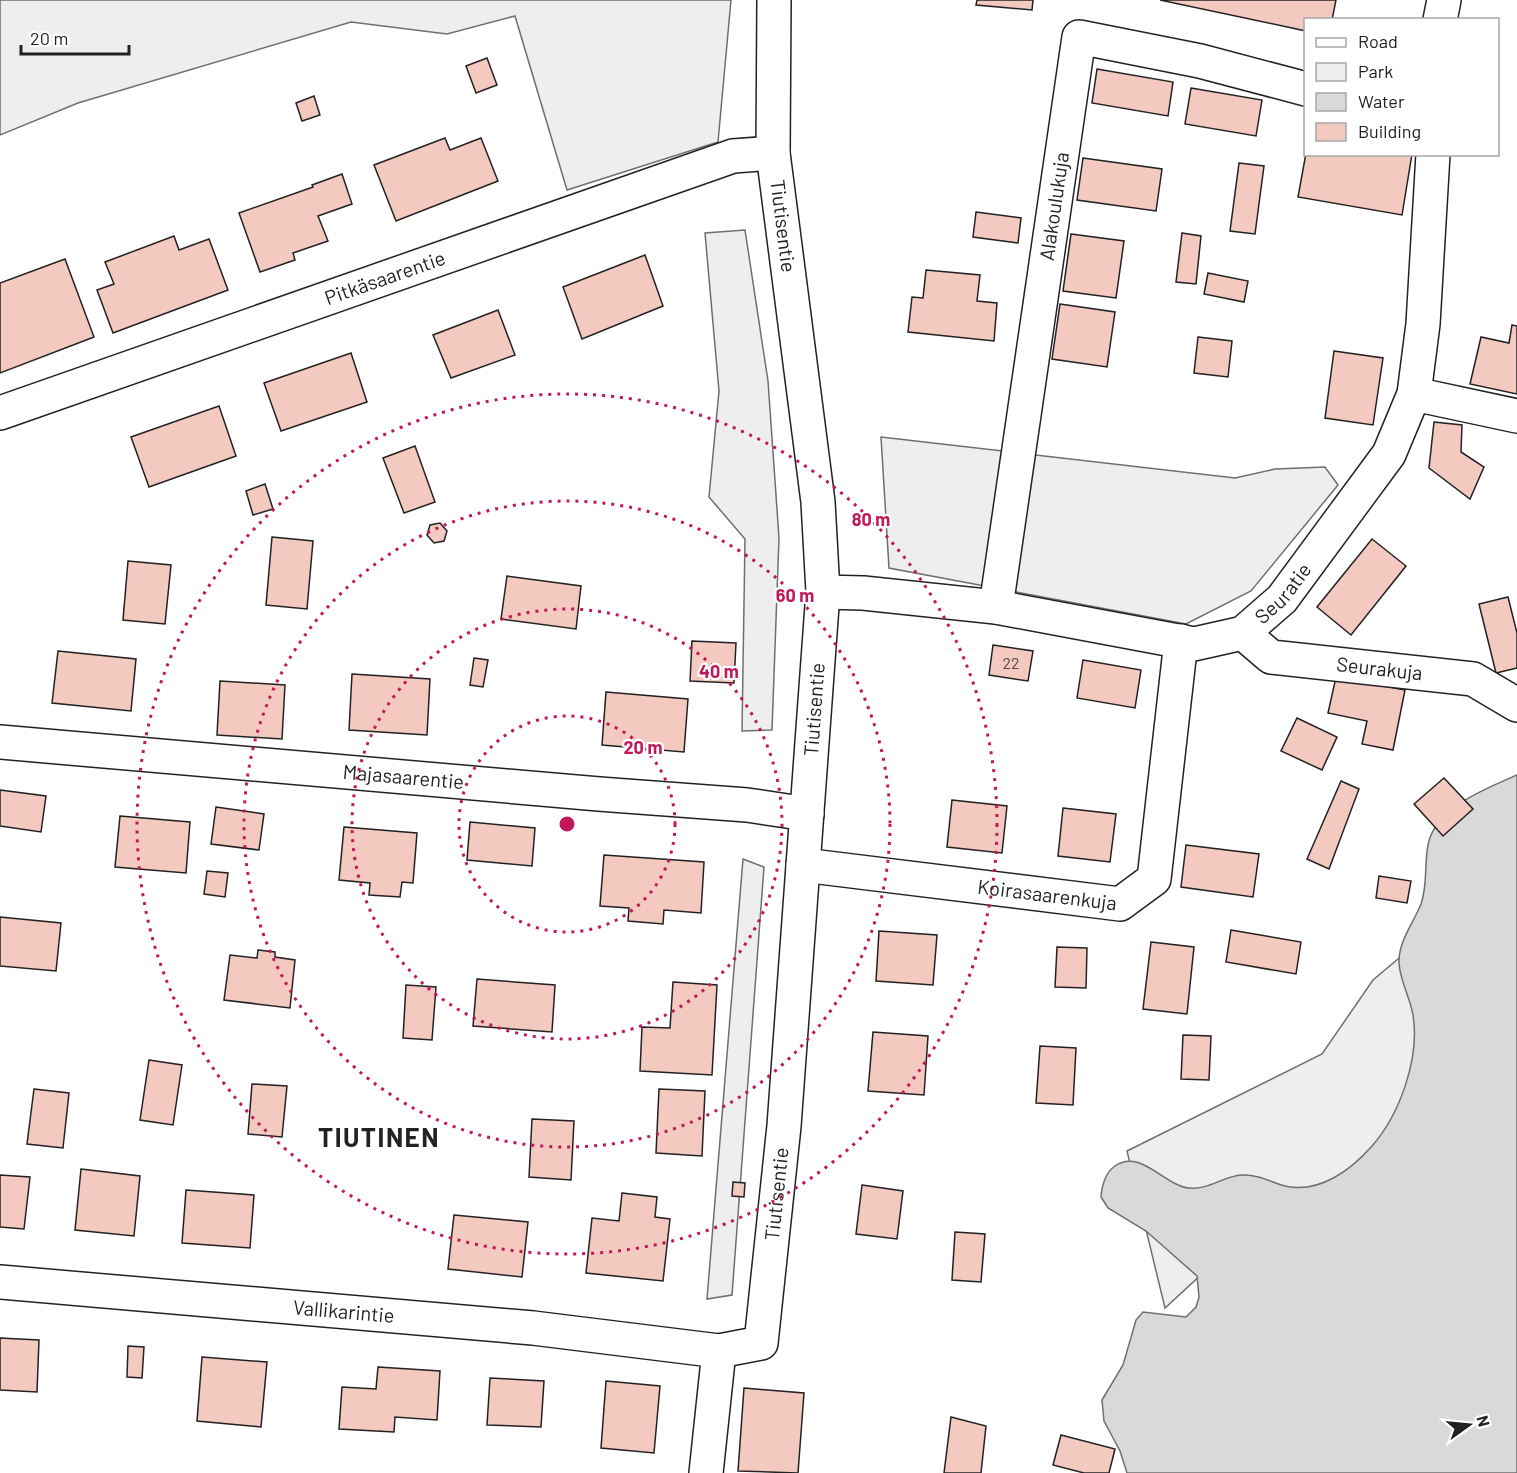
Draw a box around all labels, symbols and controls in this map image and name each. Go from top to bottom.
scale bar [21,18,129,56]
legend [1304,18,1499,156]
text: 20 m [30,27,68,49]
text: Road [1358,30,1398,52]
text: Park [1358,60,1393,82]
text: Water [1358,90,1405,112]
text: Building [1358,120,1421,142]
street label: Alakoulukuja [1034,150,1073,262]
street label: Tiutisentie [766,178,802,274]
street label: Pitkäsaarentie [321,245,448,309]
text: 80 m [852,508,890,530]
street label: Seuratie [1249,558,1316,628]
text: 60 m [776,584,814,606]
street label: Seurakuja [1335,651,1424,684]
house number: 22 [1002,653,1020,672]
text: 40 m [699,660,739,682]
street label: Tiutisentie [798,662,829,757]
text: 20 m [624,736,662,758]
street label: Majasaarentie [342,759,465,793]
centre of rings [557,814,577,834]
street label: Koirasaarenkuja [976,874,1118,915]
district label: TIUTINEN [318,1121,440,1152]
street label: Tiutisentie [759,1146,793,1242]
street label: Vallikarintie [292,1294,396,1327]
north arrow [1439,1395,1499,1455]
text: N [1473,1413,1495,1429]

